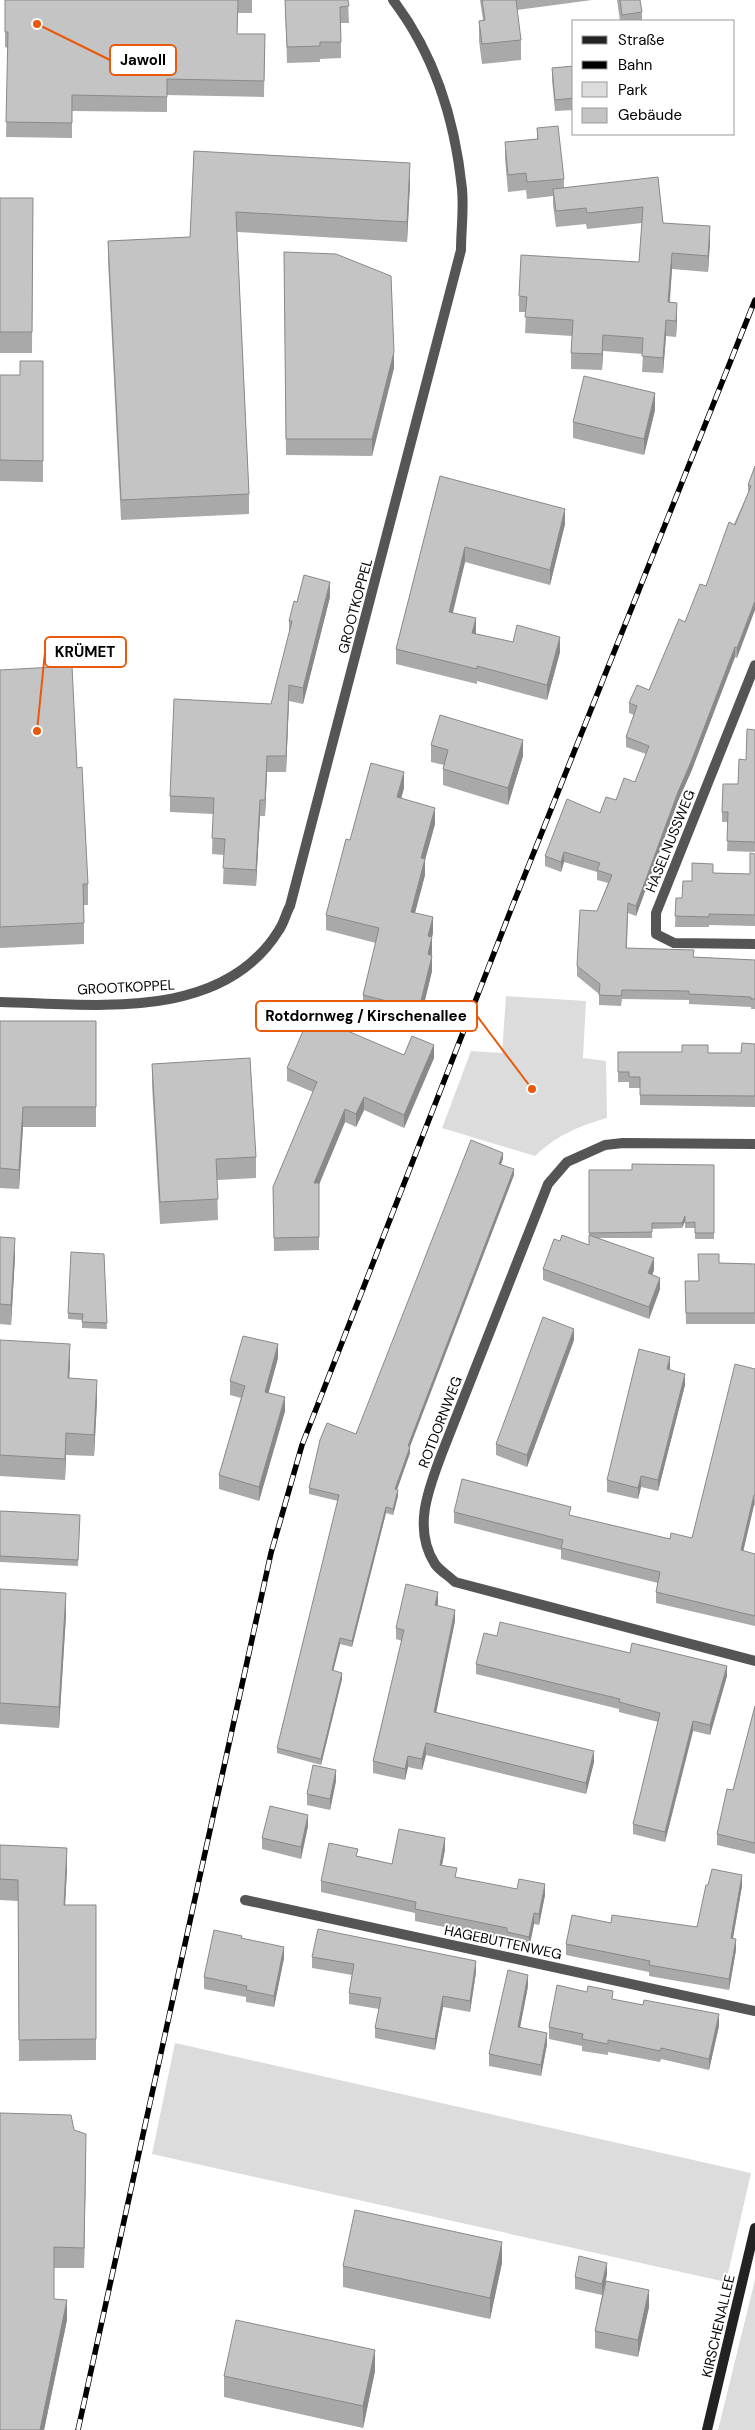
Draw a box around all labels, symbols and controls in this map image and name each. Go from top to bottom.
legend [572,20,735,135]
text: Straße [618,30,665,50]
callout: Jawoll [110,45,176,75]
text: Jawoll [120,50,166,70]
text: Bahn [618,55,652,75]
text: Park [618,80,648,100]
text: Gebäude [618,105,682,125]
street label: GROOTKOPPEL [334,556,376,656]
callout: KRÜMET [45,637,126,667]
text: KRÜMET [55,642,115,662]
street label: HASELNUSSWEG [641,787,699,895]
street label: GROOTKOPPEL [77,975,175,999]
callout: Rotdornweg / Kirschenallee [256,1001,477,1031]
text: Rotdornweg / Kirschenallee [265,1006,467,1026]
street label: ROTDORNWEG [414,1373,466,1471]
street label: HAGEBUTTENWEG [443,1921,563,1963]
street label: KIRSCHENALLEE [697,2273,739,2379]

